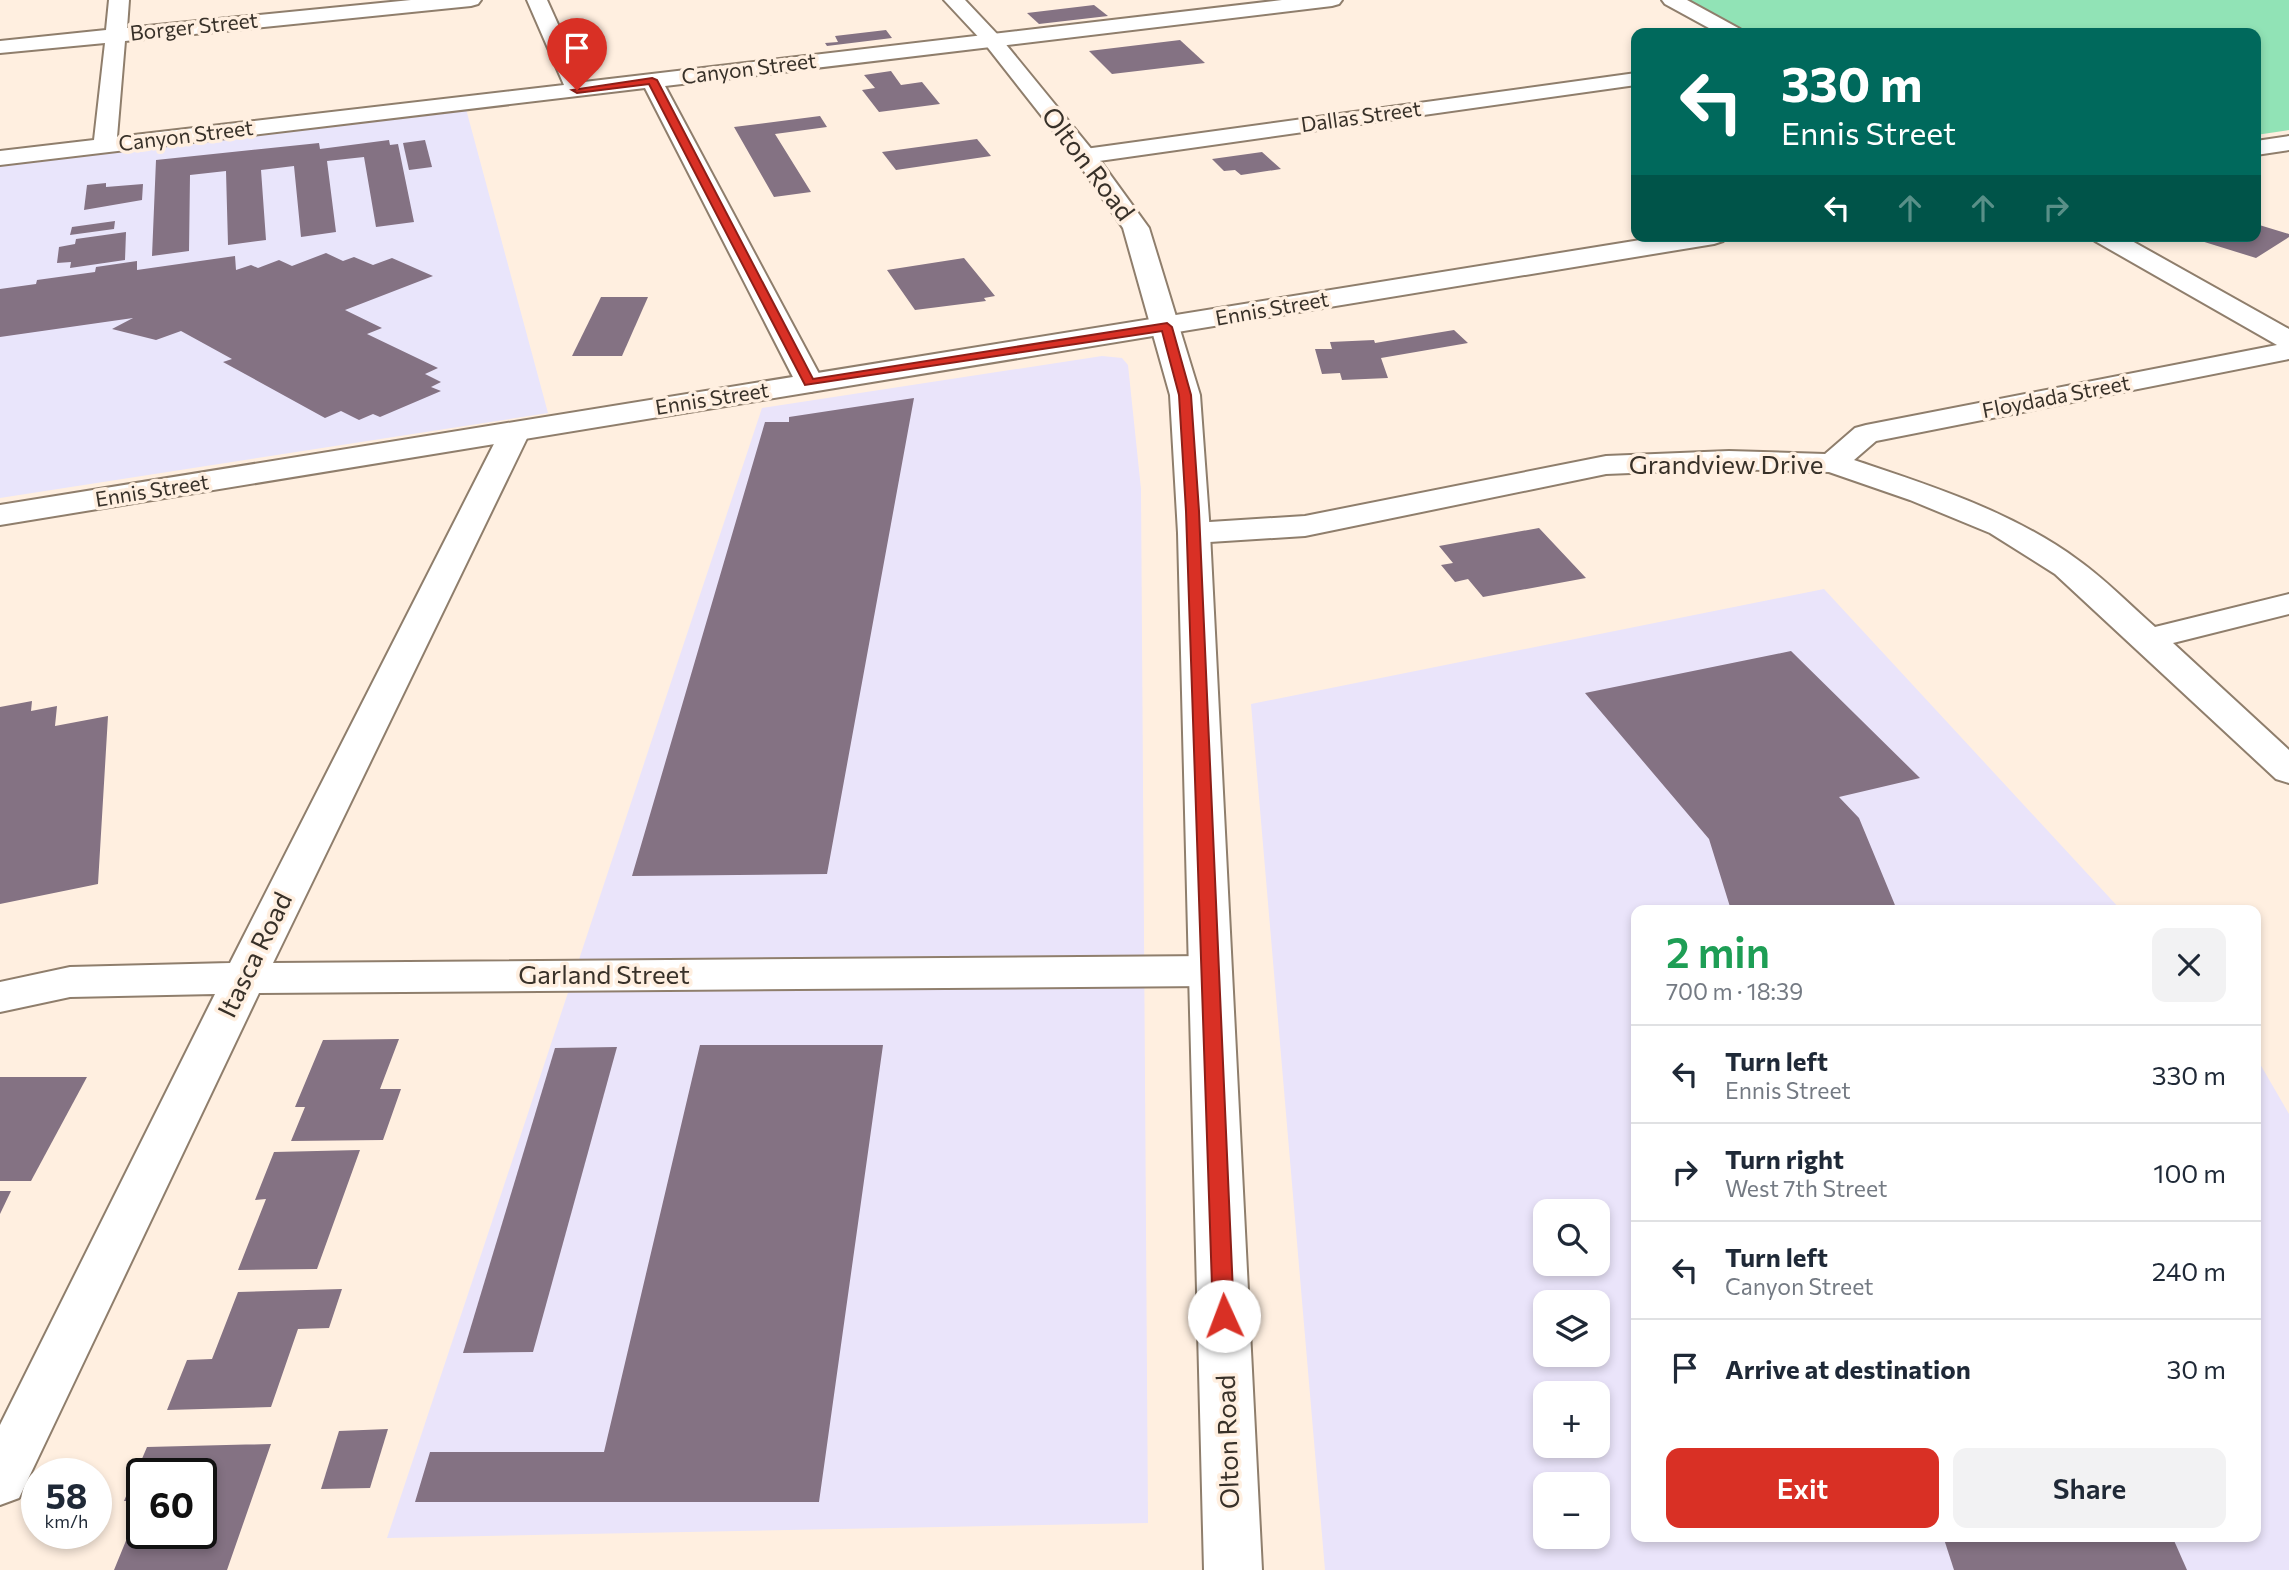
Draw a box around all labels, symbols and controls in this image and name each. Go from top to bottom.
street label: Borger Street [129,6,259,45]
pin [547,18,607,90]
icon: arrive [558,29,596,67]
street label: Canyon Street [680,47,818,88]
text: 330 m [1781,52,1922,112]
icon: left [1666,56,1757,147]
street label: Dallas Street [1299,95,1422,136]
street label: Olton Road [1036,100,1142,226]
text: Ennis Street [1781,112,1956,152]
street label: Canyon Street [117,114,255,155]
icon: left [1818,189,1856,227]
icon: ahead [1891,189,1929,227]
icon: ahead [1964,189,2002,227]
icon: right [2037,189,2075,227]
street label: Ennis Street [1213,285,1330,330]
street label: Floydada Street [1980,369,2132,422]
street label: Ennis Street [653,376,770,419]
street label: Grandview Drive [1629,448,1823,479]
street label: Ennis Street [93,468,210,511]
street label: Itasca Road [210,887,297,1022]
text: 2 min [1666,925,1770,977]
button: close [2152,928,2226,1002]
street label: Garland Street [518,958,690,989]
text: 700 m · 18:39 [1666,977,1803,1005]
text: Turn left [1725,1045,1828,1076]
icon: left [1666,1055,1704,1093]
text: 330 m [2152,1059,2226,1090]
text: Ennis Street [1725,1076,1851,1104]
text: Turn right [1725,1143,1844,1174]
icon: right [1666,1153,1704,1191]
text: 100 m [2153,1157,2226,1188]
text: West 7th Street [1725,1174,1887,1202]
map controls [1533,1199,1610,1549]
button: search [1533,1199,1610,1276]
text: Turn left [1725,1241,1828,1272]
icon: left [1666,1251,1704,1289]
text: 240 m [2152,1255,2226,1286]
text: Canyon Street [1725,1272,1874,1300]
position arrow [1187,1279,1261,1353]
button: layers [1533,1290,1610,1367]
icon: arrive [1666,1349,1704,1387]
text: Arrive at destination [1725,1353,1971,1384]
text: 30 m [2167,1353,2226,1384]
street label: Olton Road [1209,1374,1244,1510]
button: + [1533,1381,1610,1458]
button: Exit [1666,1448,1939,1528]
button: Share [1953,1448,2226,1528]
speed limit sign: 60 [126,1458,217,1549]
button: − [1533,1472,1610,1549]
text: 58 [45,1473,88,1516]
text: km/h [45,1510,88,1532]

